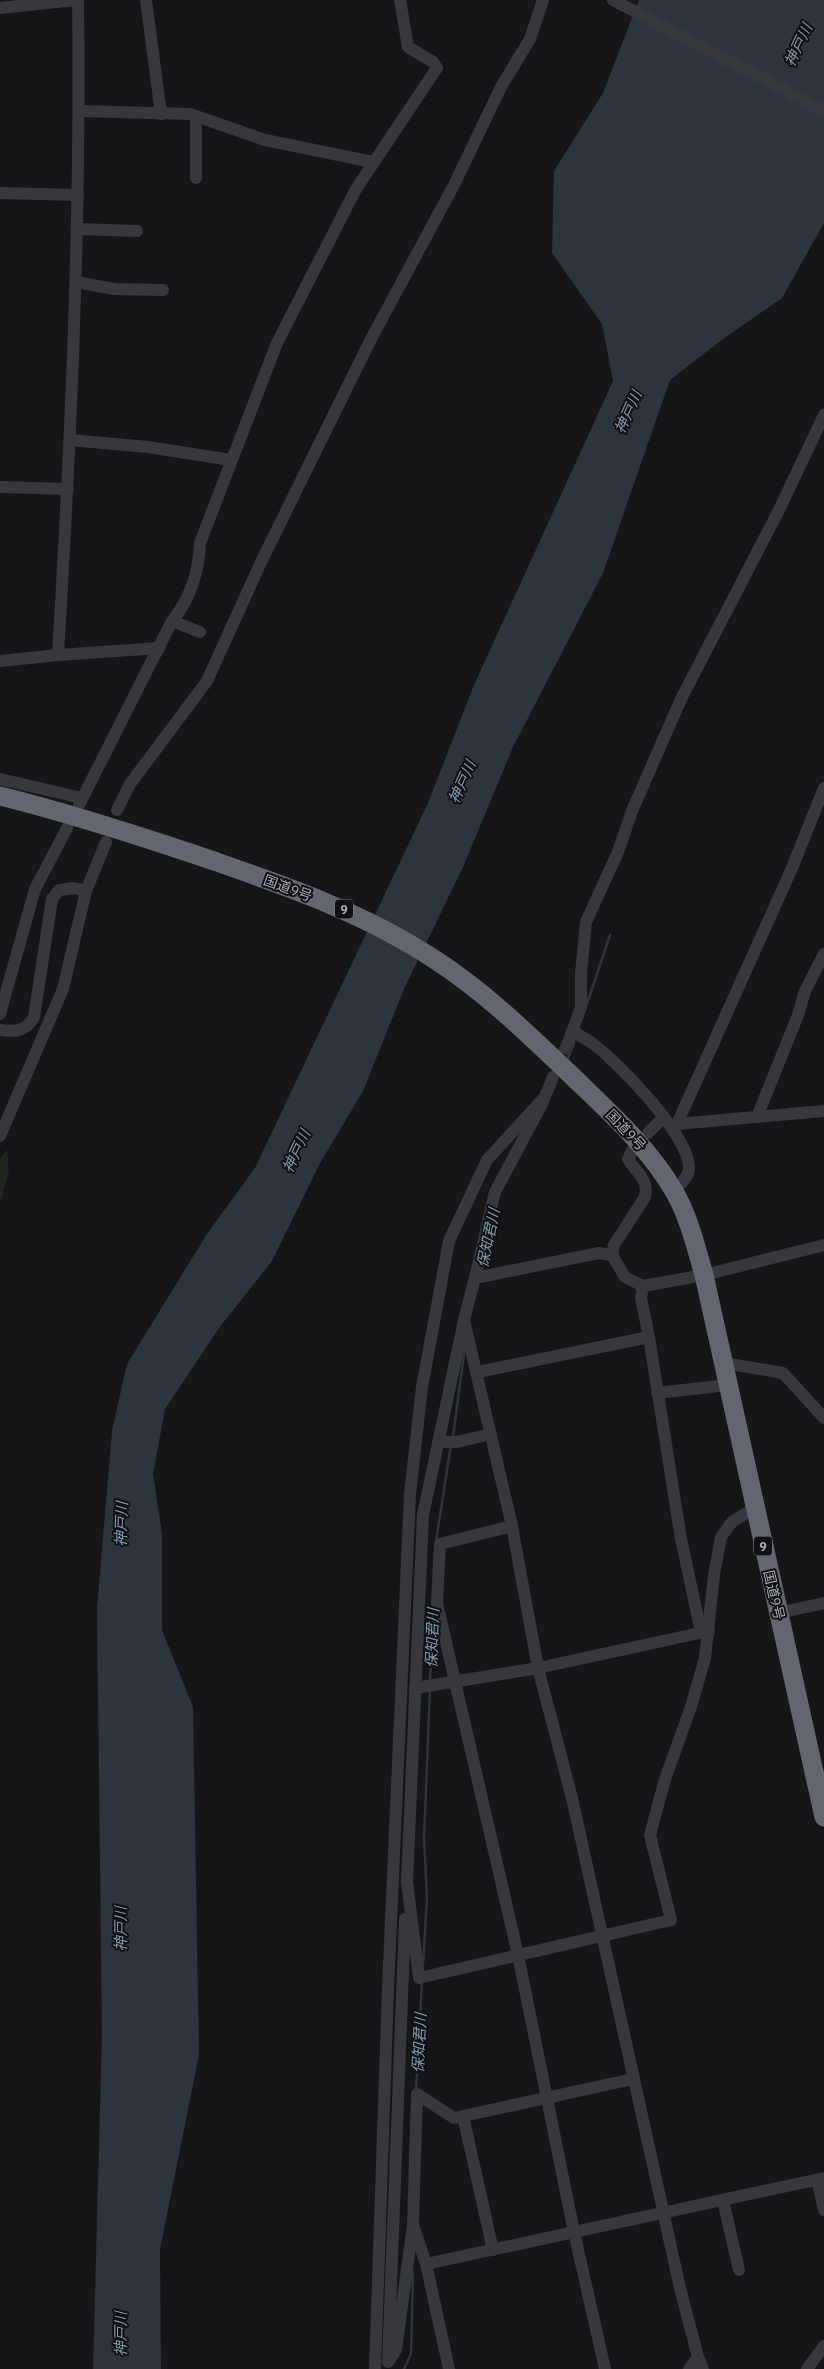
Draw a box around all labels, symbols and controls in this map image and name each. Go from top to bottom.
water label: 神戸川 [780,19,817,69]
water label: 神戸川 [610,386,647,436]
water label: 神戸川 [444,756,481,806]
street label: 国道9号 [261,871,315,905]
road number: 9 [335,900,353,919]
street label: 国道9号 [602,1106,650,1154]
water label: 神戸川 [278,1125,315,1175]
water label: 保知君川 [472,1205,504,1269]
water label: 神戸川 [111,1499,131,1547]
road number: 9 [754,1536,772,1555]
street label: 国道9号 [760,1568,788,1622]
water label: 保知君川 [421,1606,443,1668]
water label: 神戸川 [111,1905,130,1952]
water label: 保知君川 [408,2011,430,2073]
water label: 神戸川 [111,2310,130,2357]

